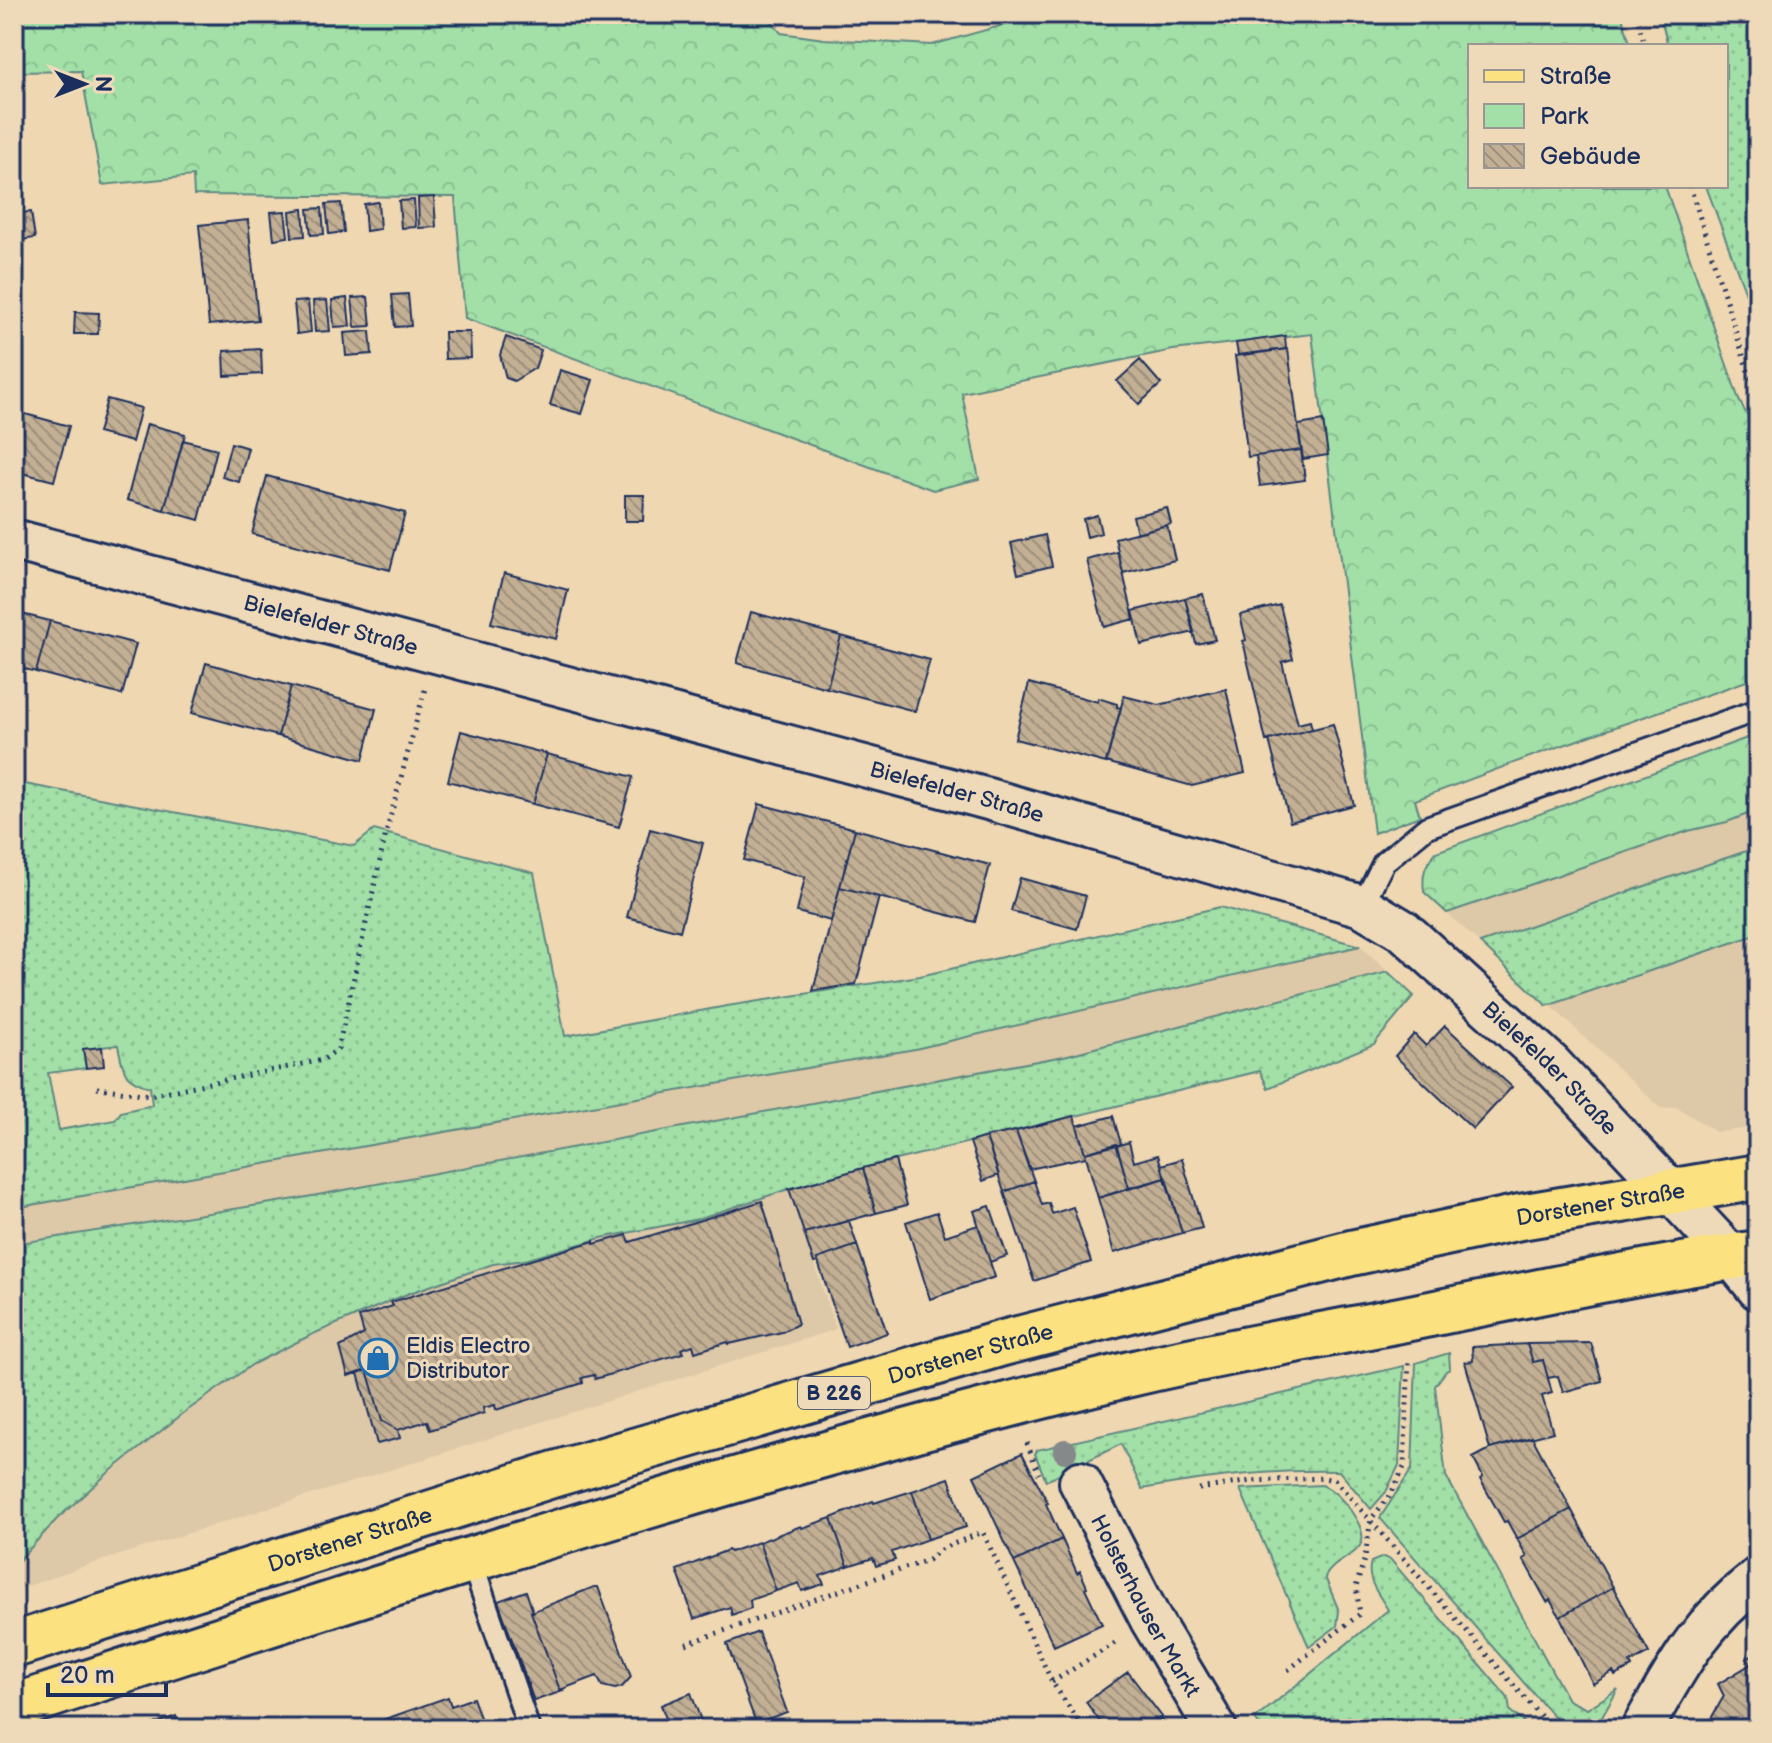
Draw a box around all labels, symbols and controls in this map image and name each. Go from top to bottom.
north arrow [44,44,124,124]
legend [1468,44,1728,188]
text: Straße [1540,62,1611,91]
text: N [89,76,116,92]
text: Park [1540,102,1588,131]
text: Gebäude [1540,142,1641,171]
street label: Bielefelder Straße [240,590,421,662]
street label: Bielefelder Straße [867,756,1047,829]
street label: Bielefelder Straße [1476,996,1622,1141]
street label: Dorstener Straße [1514,1178,1687,1232]
street label: Dorstener Straße [885,1319,1056,1391]
place label: Eldis Electro Distributor [406,1333,531,1385]
shop icon: Eldis Electro Distributor [357,1337,399,1379]
road number: B 226 [798,1377,870,1409]
street label: Dorstener Straße [265,1502,435,1579]
street label: Holsterhauser Markt [1084,1510,1206,1702]
scale bar [48,1647,166,1697]
text: 20 m [60,1661,115,1690]

